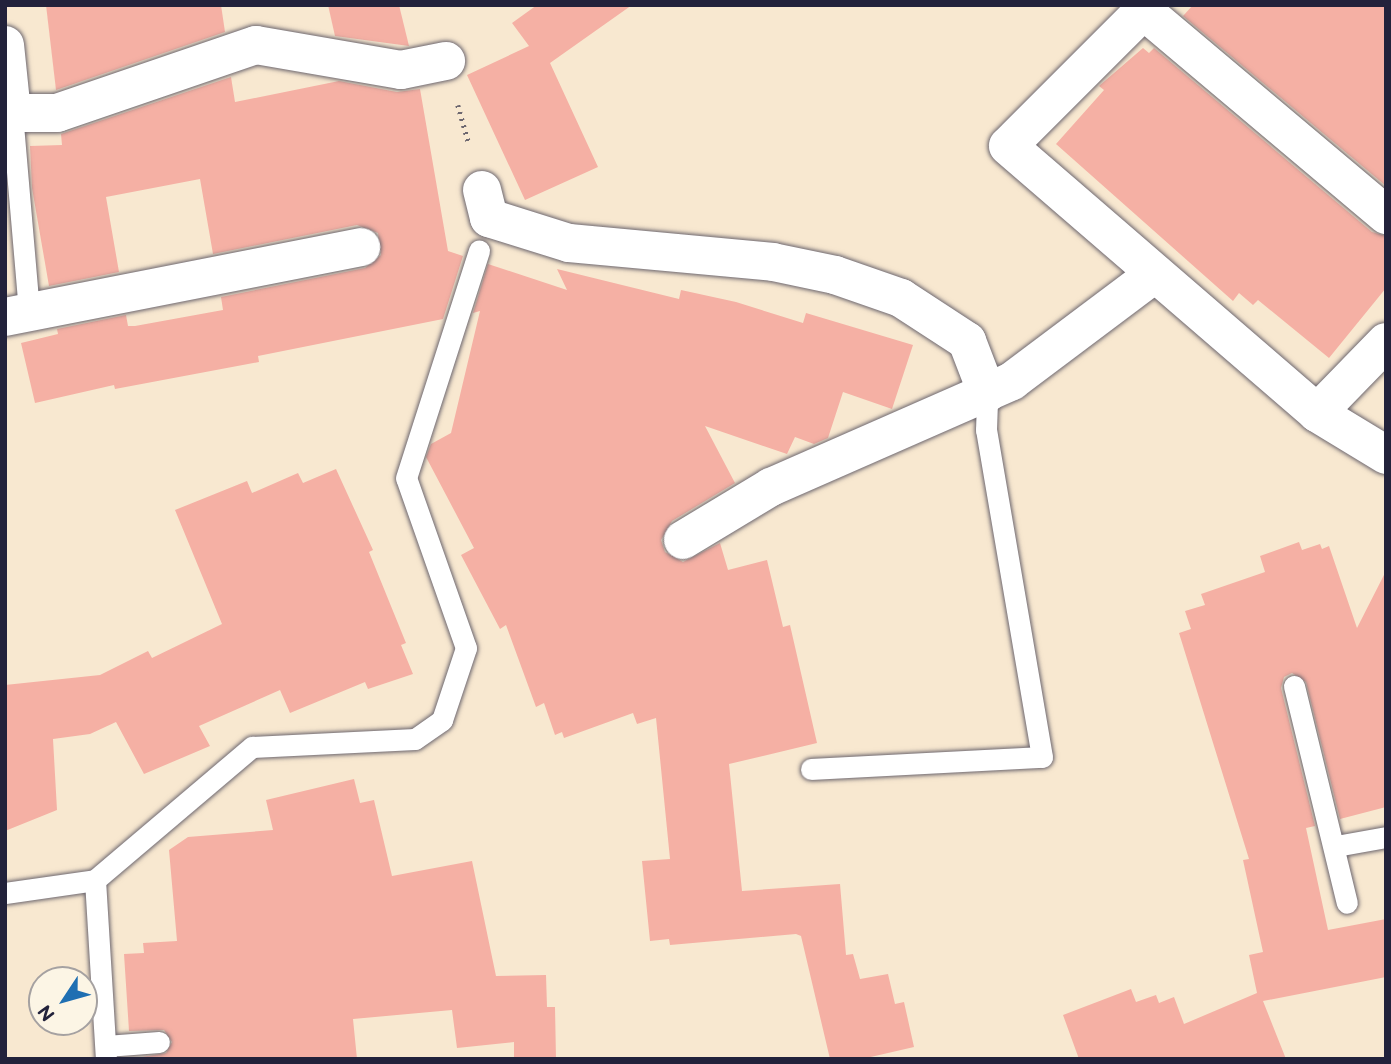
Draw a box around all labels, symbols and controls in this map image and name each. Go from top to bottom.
north arrow [28,966,98,1036]
text: N [34,1000,61,1025]

